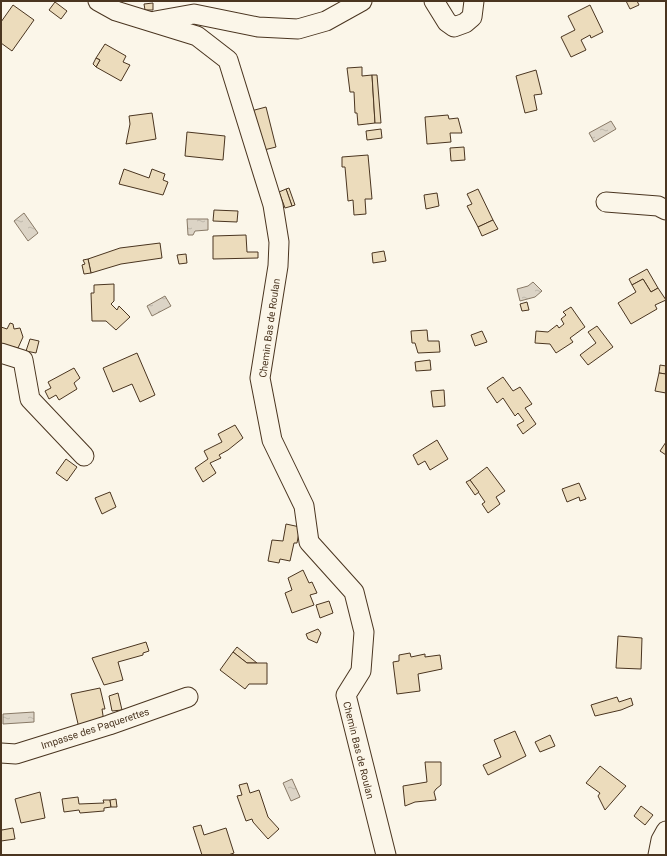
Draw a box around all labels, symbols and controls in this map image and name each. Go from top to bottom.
street label: Chemin Bas de Roulan [257,278,282,378]
street label: Chemin Bas de Roulan [341,700,376,800]
street label: Impasse des Paquerettes [40,706,151,751]

